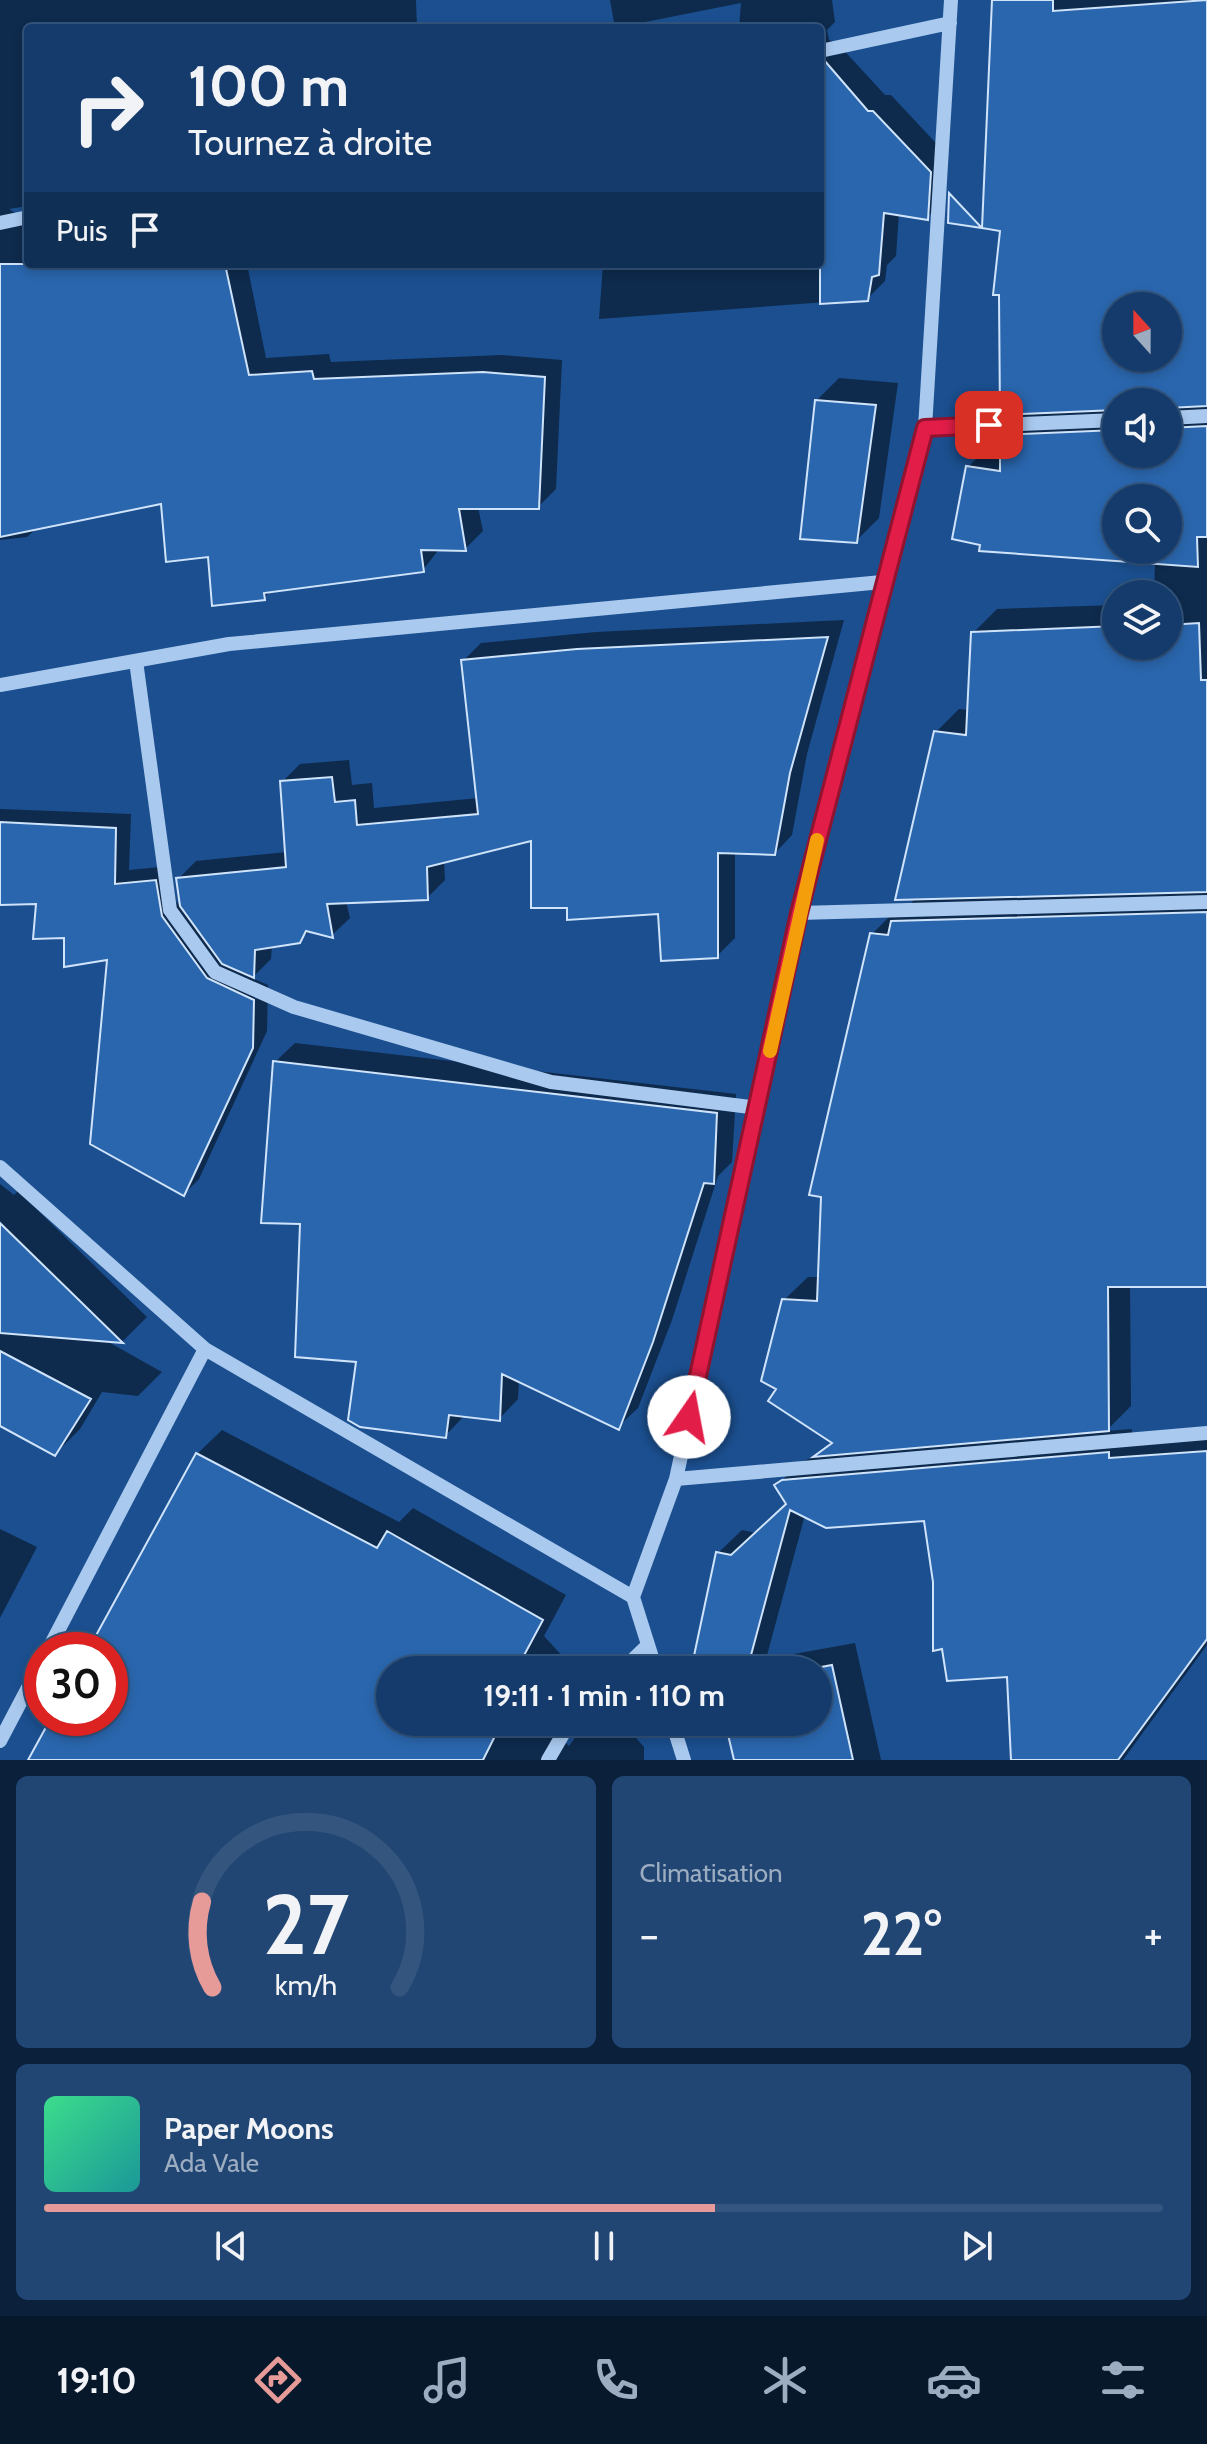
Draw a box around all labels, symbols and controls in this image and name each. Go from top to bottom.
text: 100 m [188,52,349,120]
icon: right [56,56,160,160]
text: Tournez à droite [188,120,432,164]
icon: arrive [123,208,167,252]
text: Puis [56,212,107,249]
north arrow [1102,292,1182,372]
map controls [1102,292,1182,660]
button: sound [1102,388,1182,468]
pin [955,391,1023,459]
icon: arrive [967,403,1011,447]
button: search [1102,484,1182,564]
button: layers [1102,580,1182,660]
position arrow [647,1375,731,1459]
speed limit sign: 30 [24,1632,128,1736]
text: 19:11 · 1 min · 110 m [483,1677,725,1714]
text: Climatisation [640,1857,783,1889]
text: 27 [263,1874,349,1975]
text: 22° [861,1897,942,1970]
text: − [640,1908,659,1961]
text: + [1144,1908,1163,1961]
text: km/h [274,1967,337,2002]
text: Paper Moons [164,2110,334,2147]
text: Ada Vale [164,2147,259,2179]
icon: previous [209,2224,253,2268]
icon: pause [582,2224,626,2268]
icon: next [955,2224,999,2268]
icon: directions [250,2352,306,2408]
icon: music [419,2352,475,2408]
icon: phone [588,2352,644,2408]
icon: climate [757,2352,813,2408]
icon: car [926,2352,982,2408]
icon: filters [1095,2352,1151,2408]
text: 19:10 [56,2358,137,2402]

